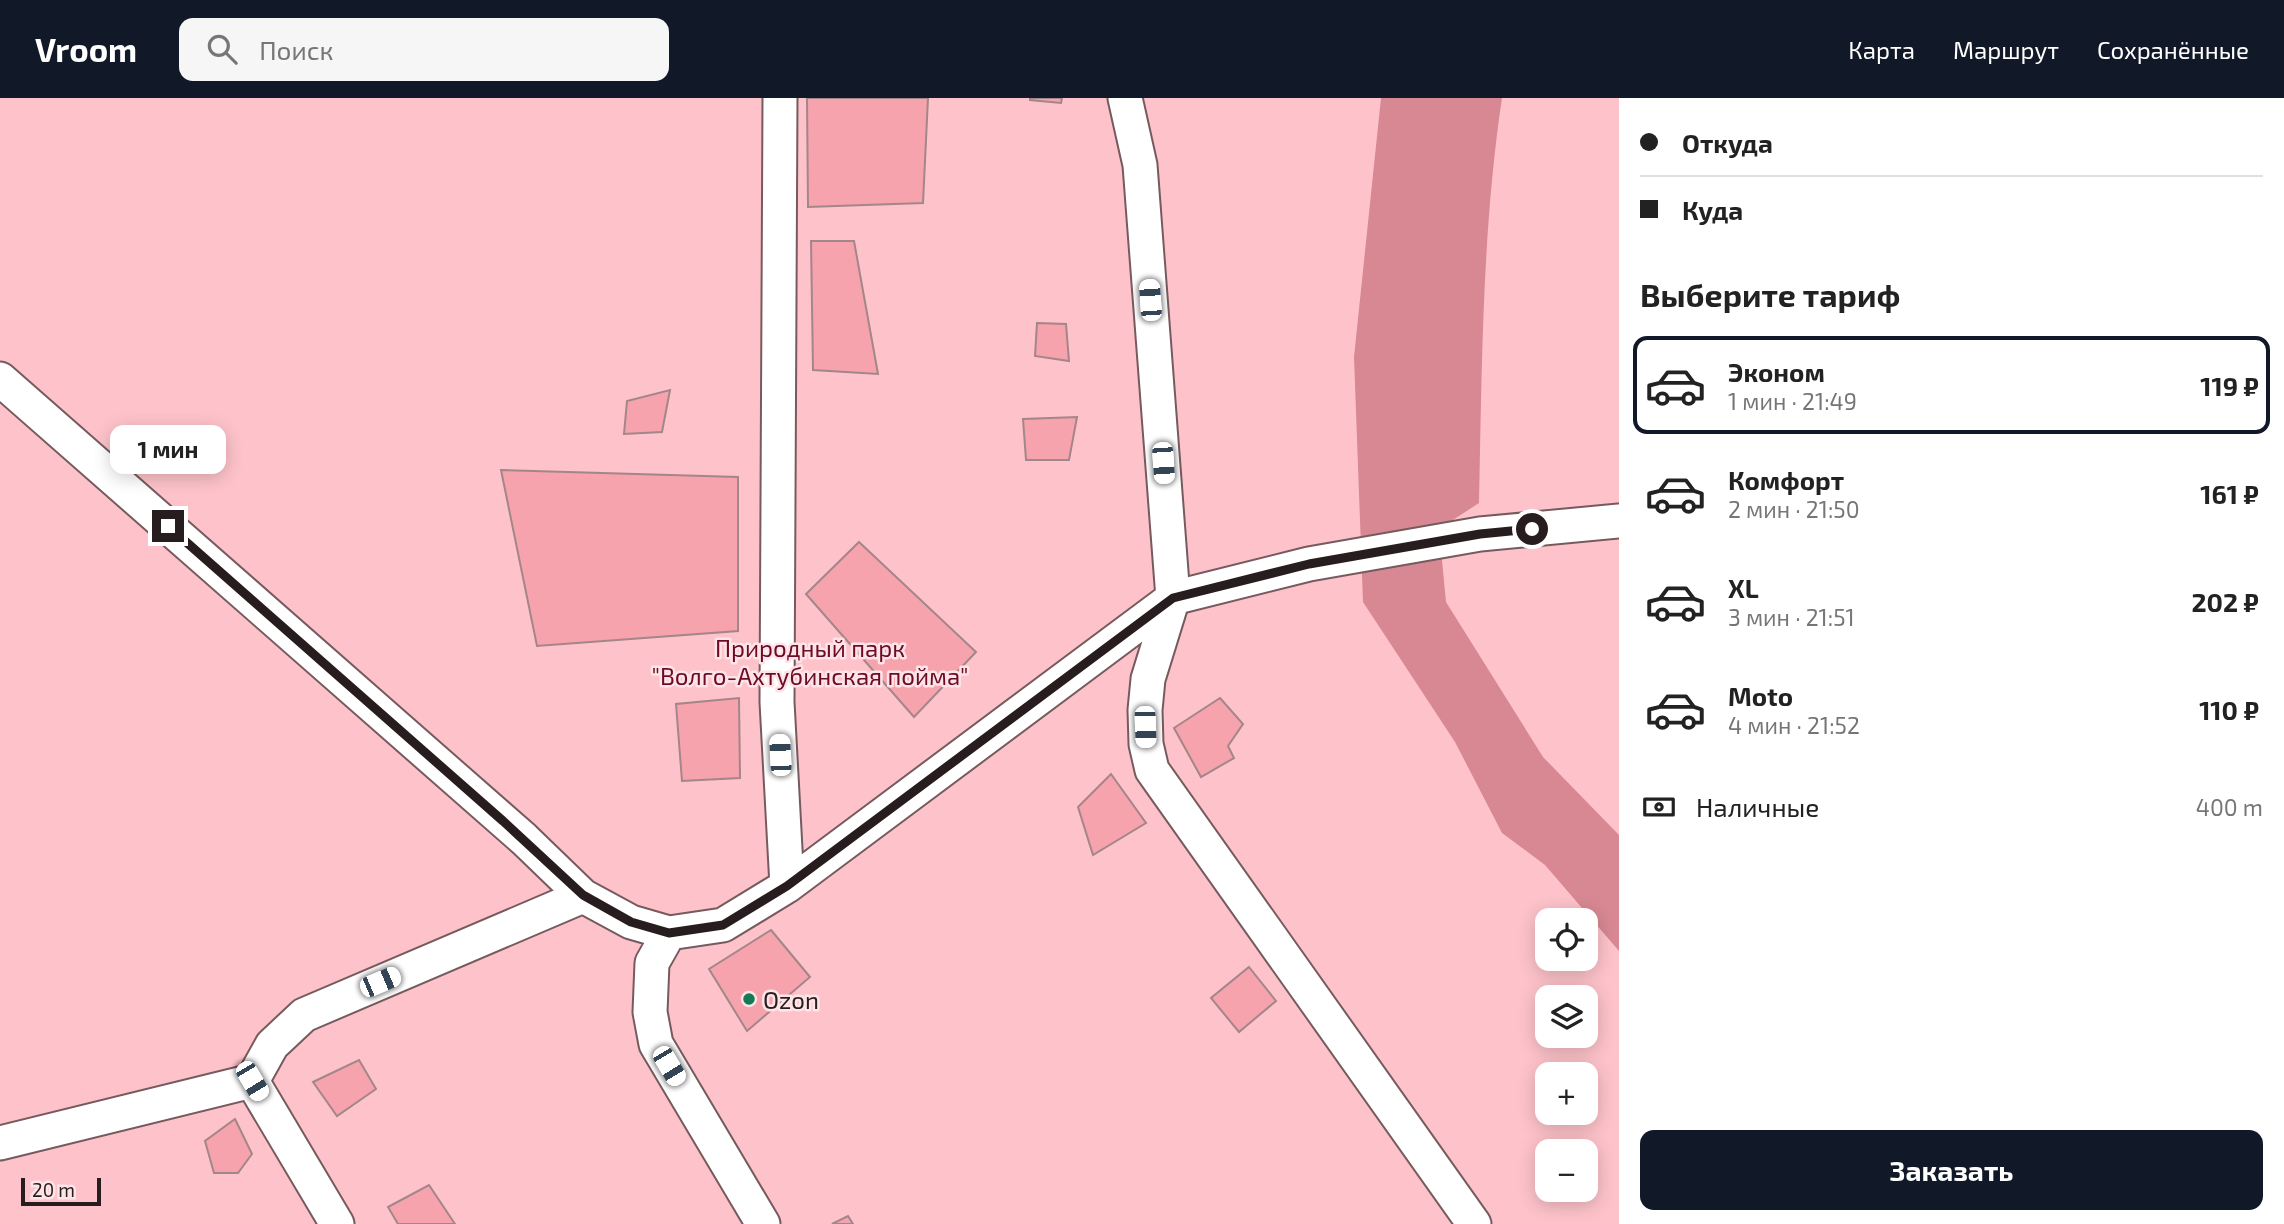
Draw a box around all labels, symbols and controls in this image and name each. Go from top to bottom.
search box [179,18,669,81]
text: Vroom [35,29,137,69]
icon: search [203,30,241,68]
text: Поиск [259,34,333,65]
text: Карта [1848,35,1915,64]
text: Маршрут [1953,35,2059,64]
text: Сохранённые [2097,35,2249,64]
text: Откуда [1682,127,1773,158]
text: Куда [1682,194,1743,225]
text: Выберите тариф [1640,275,1900,313]
car [1139,278,1162,322]
icon: car [1644,354,1707,417]
text: Эконом [1728,356,1825,387]
text: 119 ₽ [2200,370,2259,401]
text: 1 мин · 21:49 [1728,387,1857,415]
callout: 1 мин [110,424,226,474]
text: 1 мин [138,435,198,463]
car [1152,441,1175,485]
icon: car [1644,462,1707,525]
text: Комфорт [1728,464,1844,495]
text: 161 ₽ [2200,478,2259,509]
text: 2 мин · 21:50 [1728,495,1860,523]
route end [152,510,184,542]
route start [1516,513,1548,545]
icon: car [1644,570,1707,633]
text: XL [1728,572,1759,603]
text: 202 ₽ [2191,586,2259,617]
text: 3 мин · 21:51 [1728,603,1855,631]
park label: Природный парк "Волго-Ахтубинская пойма" [651,633,969,691]
icon: car [1644,678,1707,741]
text: Moto [1728,680,1793,711]
text: 110 ₽ [2199,694,2259,725]
car [1134,706,1157,748]
text: 4 мин · 21:52 [1728,711,1860,739]
car [769,733,792,777]
icon: cash [1640,788,1678,826]
text: Наличные [1696,791,1819,822]
text: 400 m [2196,793,2263,821]
map controls [1535,908,1598,1202]
button: locate [1535,908,1598,971]
car [357,964,404,1000]
place label: Ozon [763,985,819,1014]
button: layers [1535,985,1598,1048]
marker: Ozon [741,991,757,1007]
car [650,1043,689,1089]
car [233,1058,272,1104]
button: + [1535,1062,1598,1125]
button: Заказать [1640,1130,2263,1210]
button: − [1535,1139,1598,1202]
scale bar [21,1175,102,1207]
text: 20 m [32,1178,75,1201]

